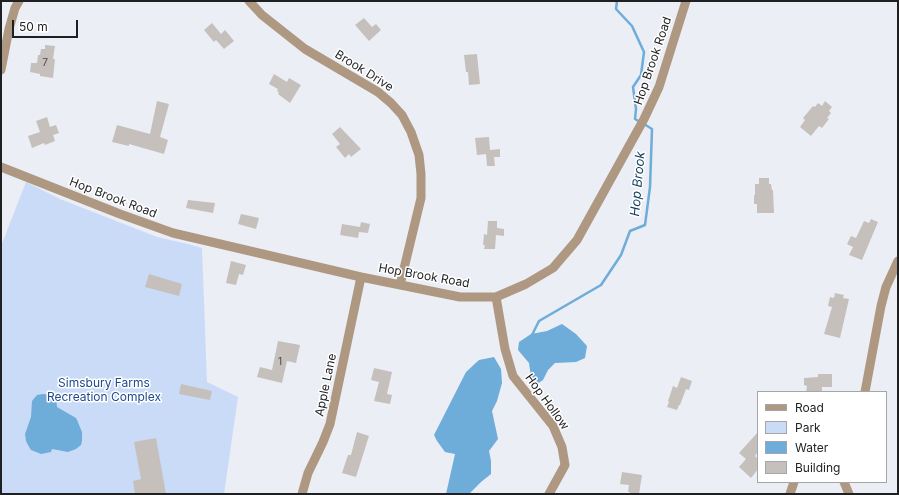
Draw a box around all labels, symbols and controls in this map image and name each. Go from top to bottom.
scale bar [14,12,80,38]
street label: Hop Brook Road [631,15,675,107]
text: 50 m [19,19,48,34]
street label: Brook Drive [332,47,396,95]
house number: 7 [42,57,48,69]
water label: Hop Brook [627,151,649,217]
street label: Hop Brook Road [67,175,159,221]
street label: Hop Brook Road [377,261,471,291]
street label: Apple Lane [312,352,340,418]
house number: 1 [278,356,282,368]
street label: Hop Hollow [522,371,572,433]
park label: Simsbury Farms Recreation Complex [47,376,161,404]
legend [757,391,887,483]
text: Road [795,400,824,415]
text: Park [795,420,821,435]
text: Water [795,440,828,455]
text: Building [795,460,840,475]

